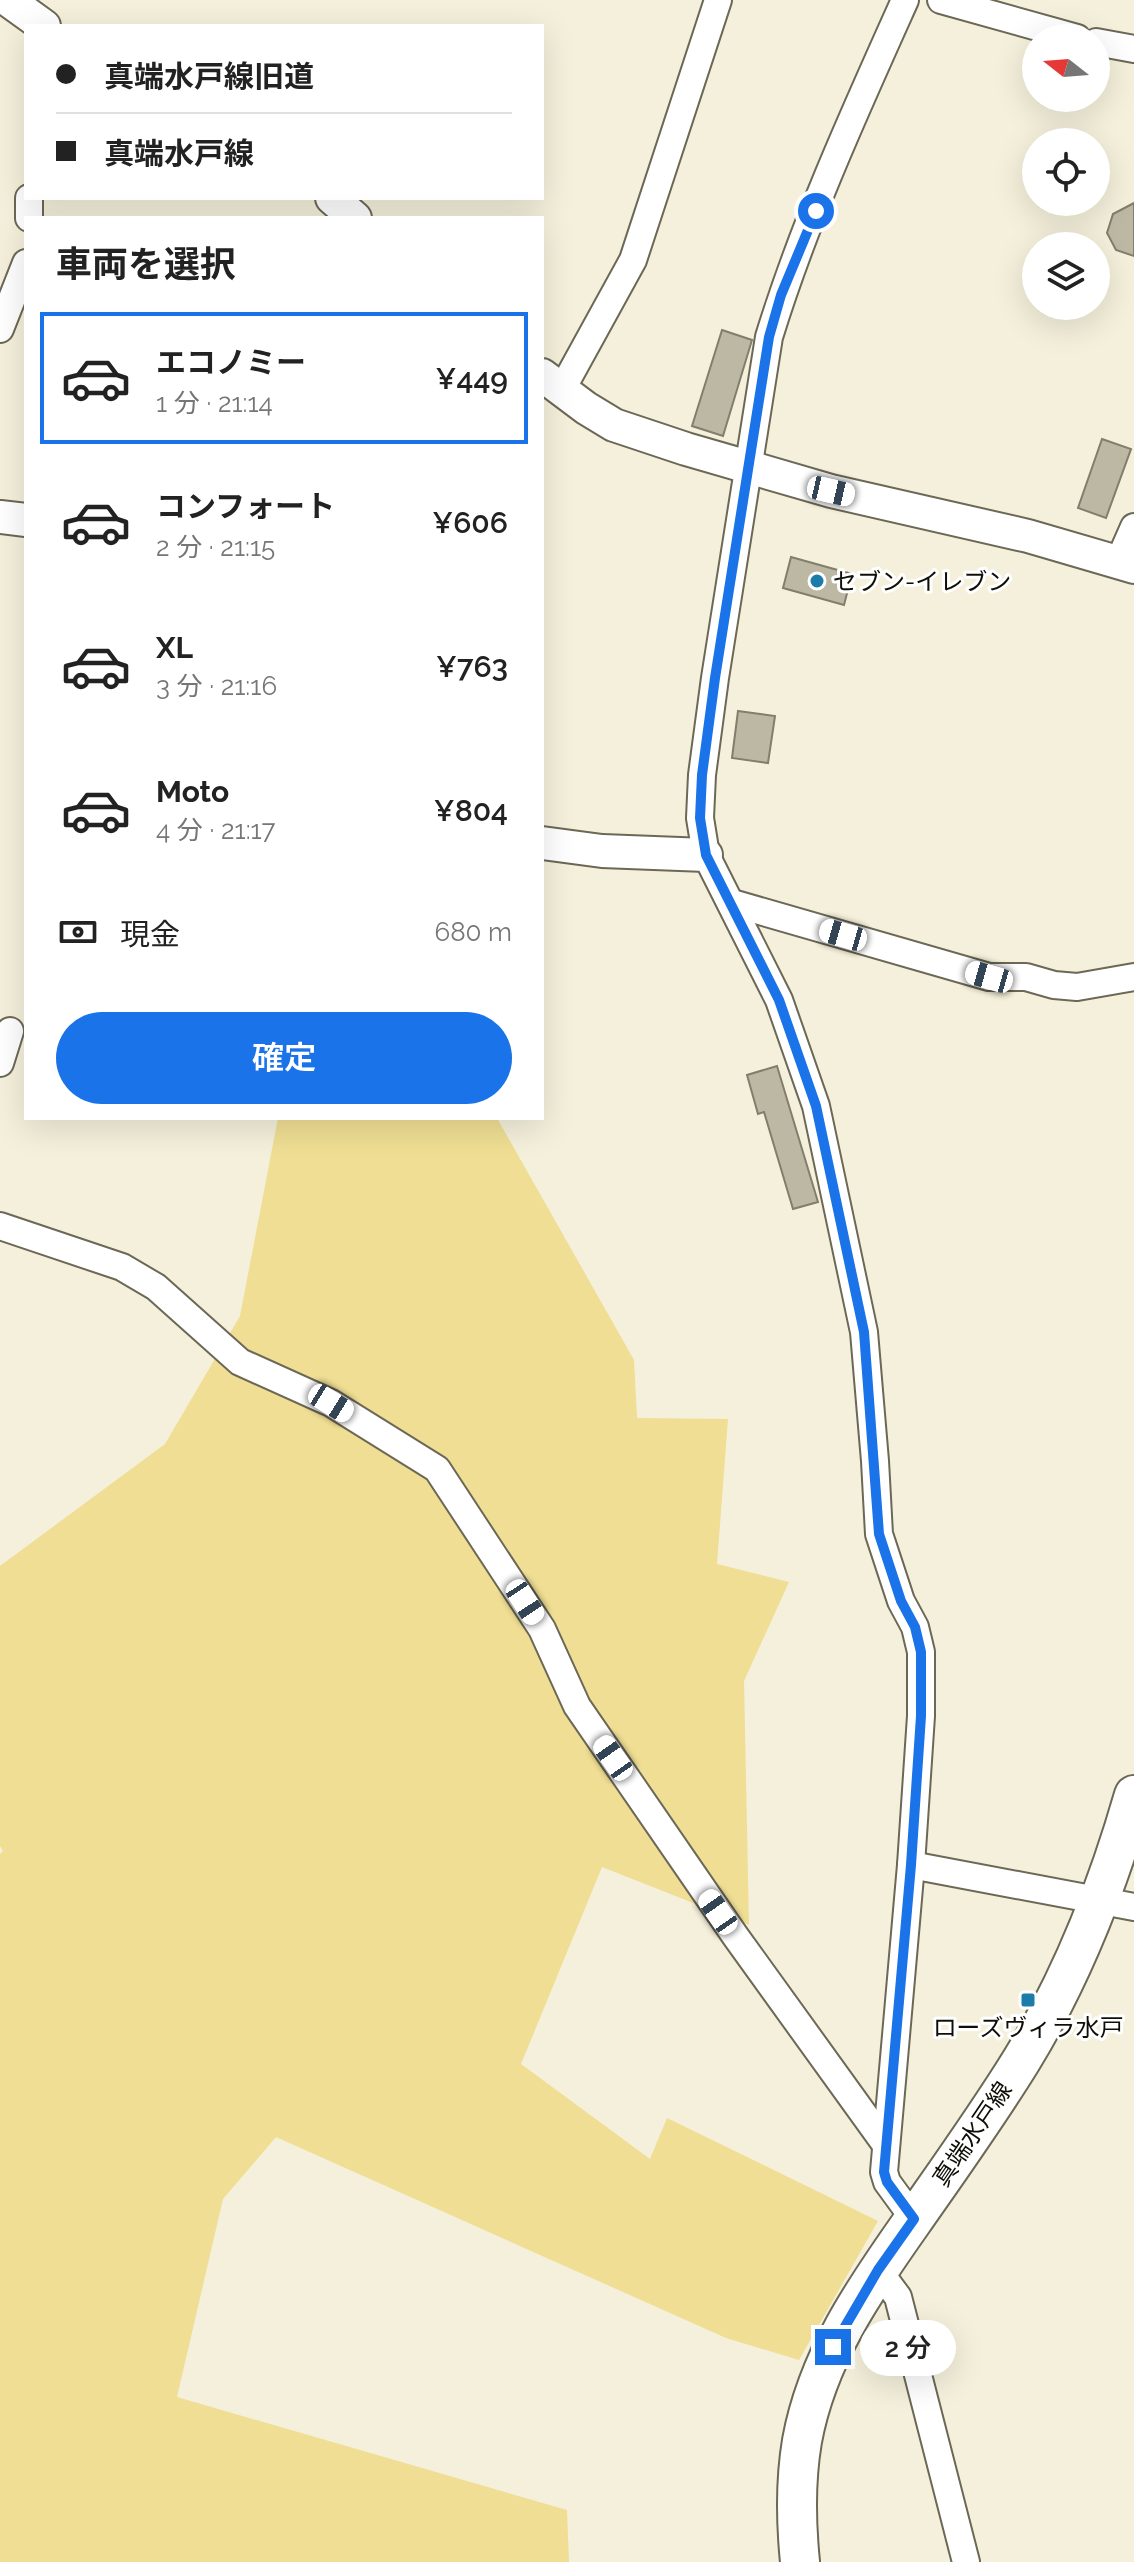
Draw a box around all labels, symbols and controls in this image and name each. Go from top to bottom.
north arrow [1022,24,1110,112]
map controls [1022,24,1110,320]
text: 真端水戸線旧道 [104,59,314,94]
button: locate [1022,128,1110,216]
text: 真端水戸線 [104,136,254,171]
route start [798,193,834,229]
button: layers [1022,232,1110,320]
text: 車両を選択 [56,243,236,285]
icon: car [60,342,132,414]
text: エコノミー [156,345,306,380]
text: ¥449 [436,361,508,396]
text: 1 分 · 21:14 [156,388,273,418]
car [805,474,857,508]
icon: car [60,486,132,558]
text: コンフォート [156,489,335,524]
text: ¥606 [432,505,508,540]
text: 2 分 · 21:15 [156,532,275,562]
place label: セブン-イレブン [833,567,1011,596]
marker: セブン-イレブン [808,572,826,590]
icon: car [60,630,132,702]
text: XL [156,630,193,665]
text: ¥763 [436,649,508,684]
text: 3 分 · 21:16 [156,671,277,701]
icon: car [60,774,132,846]
text: Moto [156,774,229,809]
text: ¥804 [434,793,508,828]
text: 4 分 · 21:17 [156,815,275,845]
icon: cash [56,910,100,954]
text: 現金 [120,917,180,952]
text: 680 m [434,917,512,947]
car [817,917,869,953]
car [963,959,1015,995]
button: 確定 [56,1012,512,1104]
car [304,1380,358,1426]
car [502,1575,548,1629]
car [589,1731,637,1785]
car [694,1885,742,1939]
marker: ローズヴィラ水戸 [1019,1991,1037,2009]
place label: ローズヴィラ水戸 [933,2013,1123,2042]
street label: 真端水戸線 [926,2076,1018,2192]
callout: 2 分 [861,2319,957,2375]
route end [815,2329,851,2365]
text: 2 分 [885,2333,931,2363]

